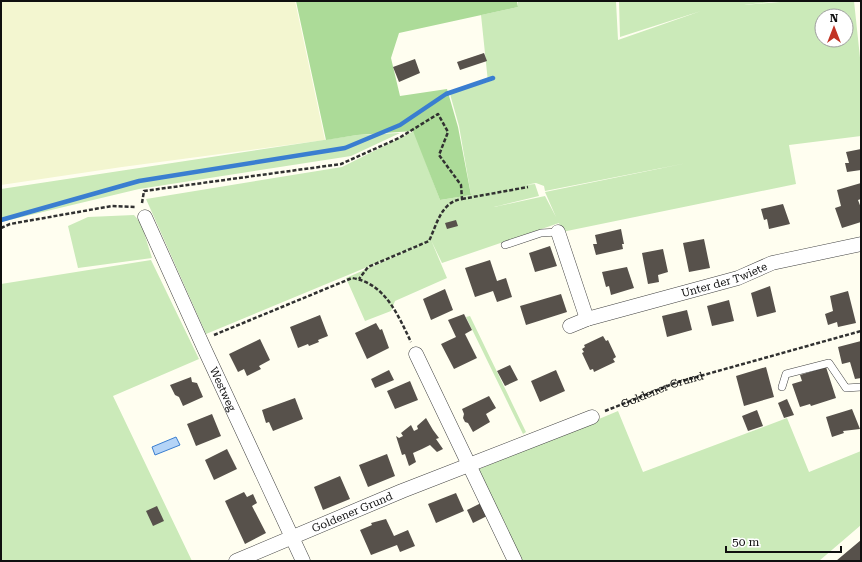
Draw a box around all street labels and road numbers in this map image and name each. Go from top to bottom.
street label: Unter der Twiete [680,260,769,300]
street label: Westweg [207,365,239,414]
street label: Goldener Grund [619,369,705,411]
street label: Goldener Grund [310,490,395,535]

